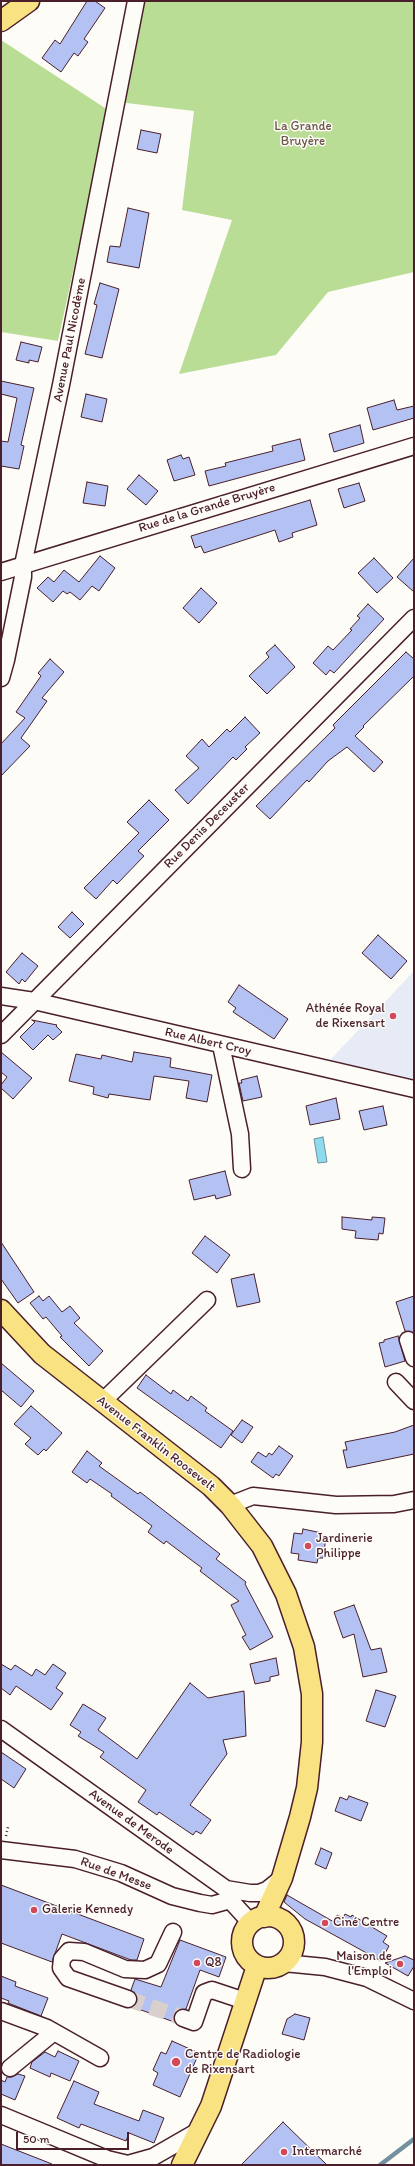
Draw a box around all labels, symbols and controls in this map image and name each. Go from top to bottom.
park label: La Grande Bruyère [274,119,332,150]
street label: Avenue Paul Nicodème [50,277,90,403]
street label: Rue de la Grande Bruyère [137,480,277,536]
street label: Rue Denis Deceuster [161,780,253,872]
place label: Athénée Royal de Rixensart [306,1001,385,1032]
marker: Athénée Royal de Rixensart [388,1011,398,1021]
street label: Rue Albert Croy [163,1024,253,1060]
street label: Avenue Franklin Roosevelt [93,1393,219,1495]
place label: Jardinerie Philippe [316,1531,373,1562]
marker: Jardinerie Philippe [303,1541,313,1551]
street label: Avenue de Merode [85,1786,177,1858]
street label: Rue de Messe [78,1854,154,1894]
place label: Galerie Kennedy [42,1902,133,1918]
marker: Galerie Kennedy [29,1905,39,1915]
place label: Ciné Centre [333,1915,399,1931]
marker: Ciné Centre [320,1918,330,1928]
place label: Maison de l'Emploi [336,1949,392,1980]
place label: Q8 [205,1955,222,1971]
marker: Q8 [192,1958,202,1968]
marker: Maison de l'Emploi [395,1959,405,1969]
place label: Centre de Radiologie de Rixensart [185,2047,301,2078]
marker: Centre de Radiologie de Rixensart [170,2056,182,2068]
scale bar [18,2124,131,2150]
text: 50 m [23,2132,49,2146]
place label: Intermarché [292,2144,362,2160]
marker: Intermarché [279,2147,289,2157]

